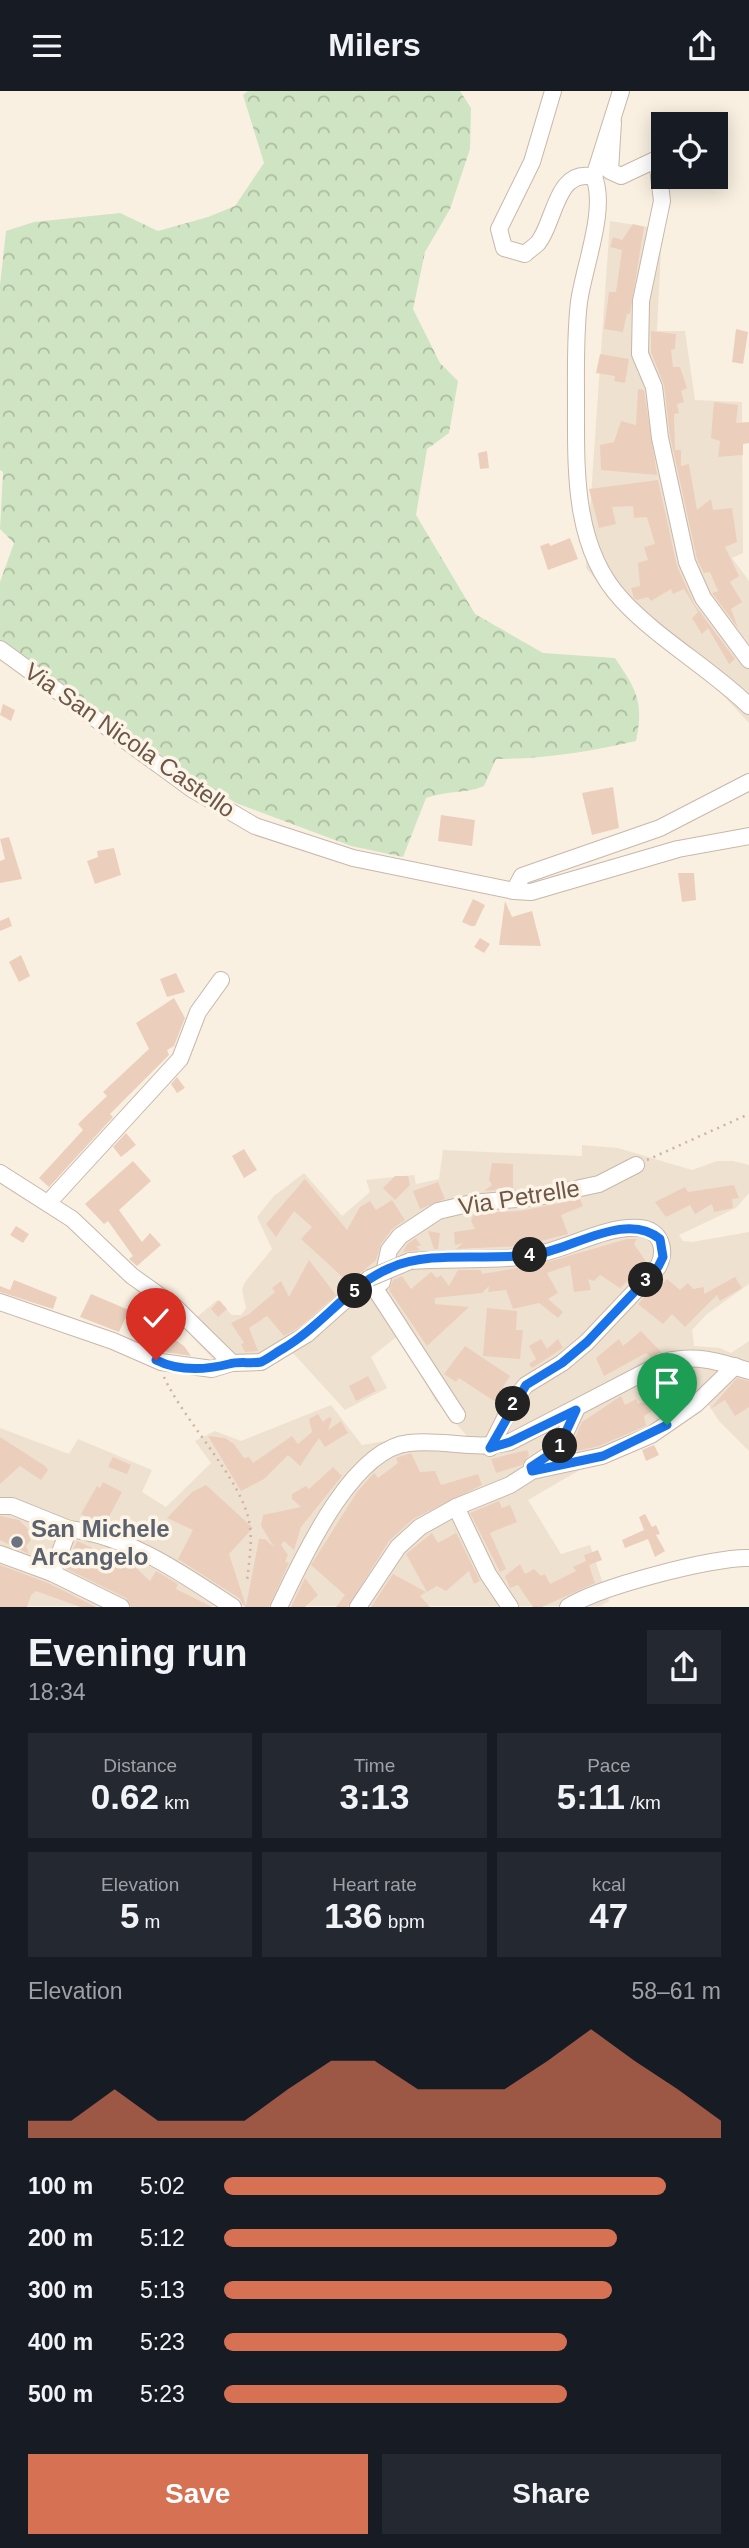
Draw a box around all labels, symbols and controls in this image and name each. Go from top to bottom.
icon: menu [28,27,66,65]
text: Milers [328,27,421,63]
icon: share [683,27,721,65]
map controls [651,112,728,189]
button: locate [651,112,728,189]
street label: Via San Nicola Castello [20,657,240,823]
street label: Via Petrelle [456,1174,582,1220]
pin: 4 [512,1237,548,1273]
text: 4 [524,1244,535,1265]
pin: 3 [628,1263,664,1297]
text: 3 [640,1269,651,1290]
pin: 5 [338,1273,372,1309]
text: 5 [349,1280,360,1301]
pin [126,1288,186,1360]
icon: check [137,1299,175,1337]
pin [637,1353,697,1425]
icon: arrive [648,1364,686,1402]
pin: 2 [496,1387,530,1421]
text: 2 [507,1393,518,1414]
pin: 1 [542,1429,578,1463]
text: 1 [554,1435,565,1456]
place label: San Michele Arcangelo [31,1515,170,1570]
marker: San Michele Arcangelo [9,1534,25,1550]
button: share [647,1630,721,1704]
text: Evening run [28,1632,248,1674]
text: 18:34 [28,1679,86,1705]
text: Distance [103,1755,177,1776]
text: Time [354,1755,395,1776]
text: Pace [587,1755,630,1776]
text: 0.62 [91,1777,159,1816]
text: 3:13 [339,1777,410,1816]
text: 5:11 [557,1777,625,1816]
text: km [159,1792,190,1813]
text: /km [625,1792,661,1813]
text: Elevation [101,1874,179,1895]
text: Heart rate [332,1874,417,1895]
text: kcal [592,1874,626,1895]
text: 5 [120,1896,139,1935]
text: 136 [324,1896,383,1935]
text: 47 [589,1896,628,1935]
text: m [139,1911,160,1932]
text: bpm [383,1911,425,1932]
text: Elevation [28,1978,123,2004]
text: 58–61 m [631,1978,721,2004]
text: 100 m [28,2173,93,2199]
text: 5:02 [140,2173,185,2199]
text: 200 m [28,2225,93,2251]
text: 5:12 [140,2225,185,2251]
text: 300 m [28,2277,93,2303]
text: 5:13 [140,2277,185,2303]
text: 400 m [28,2329,93,2355]
text: 5:23 [140,2329,185,2355]
text: 500 m [28,2381,93,2407]
text: 5:23 [140,2381,185,2407]
button: Save [28,2454,368,2534]
button: Share [382,2454,721,2534]

